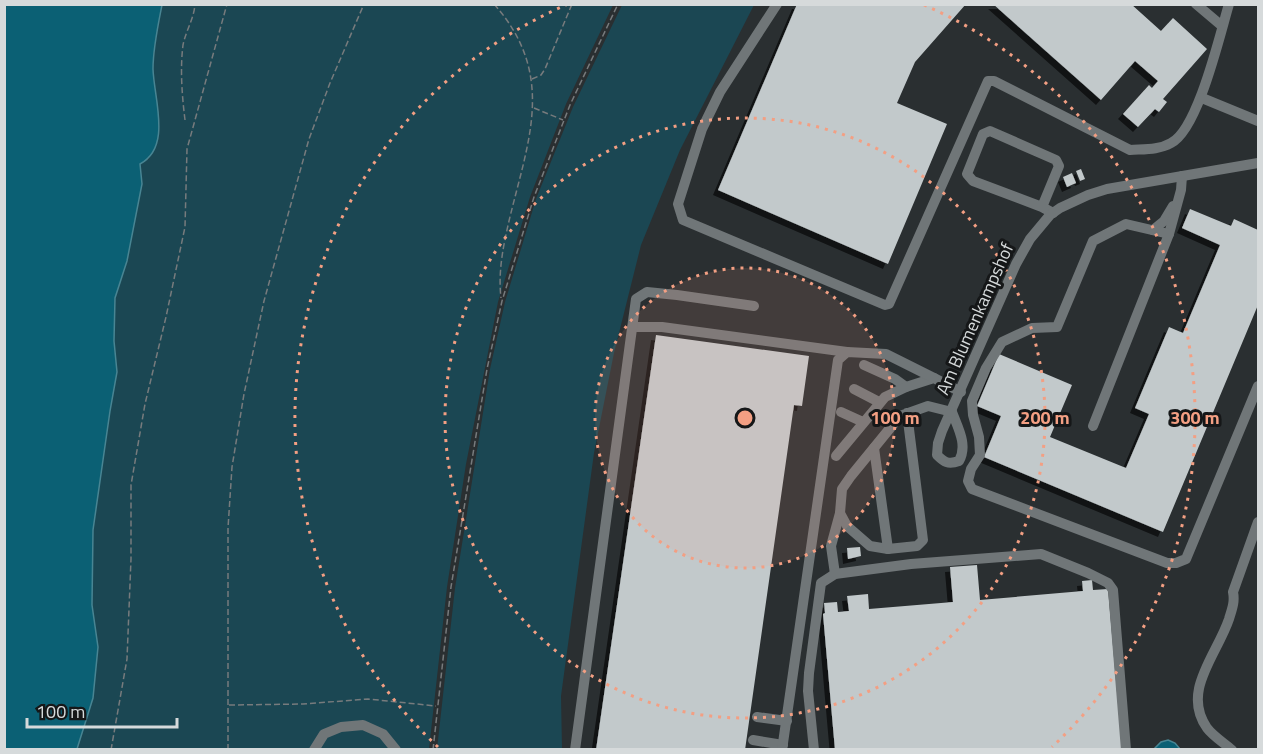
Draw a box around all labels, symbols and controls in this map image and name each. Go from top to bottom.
street label: Am Blumenkampshof [929,238,1020,399]
text: 100 m [870,404,920,431]
text: 200 m [1020,404,1070,431]
text: 300 m [1170,404,1220,431]
centre of rings [735,408,755,428]
scale bar [27,691,177,729]
text: 100 m [36,698,85,725]

